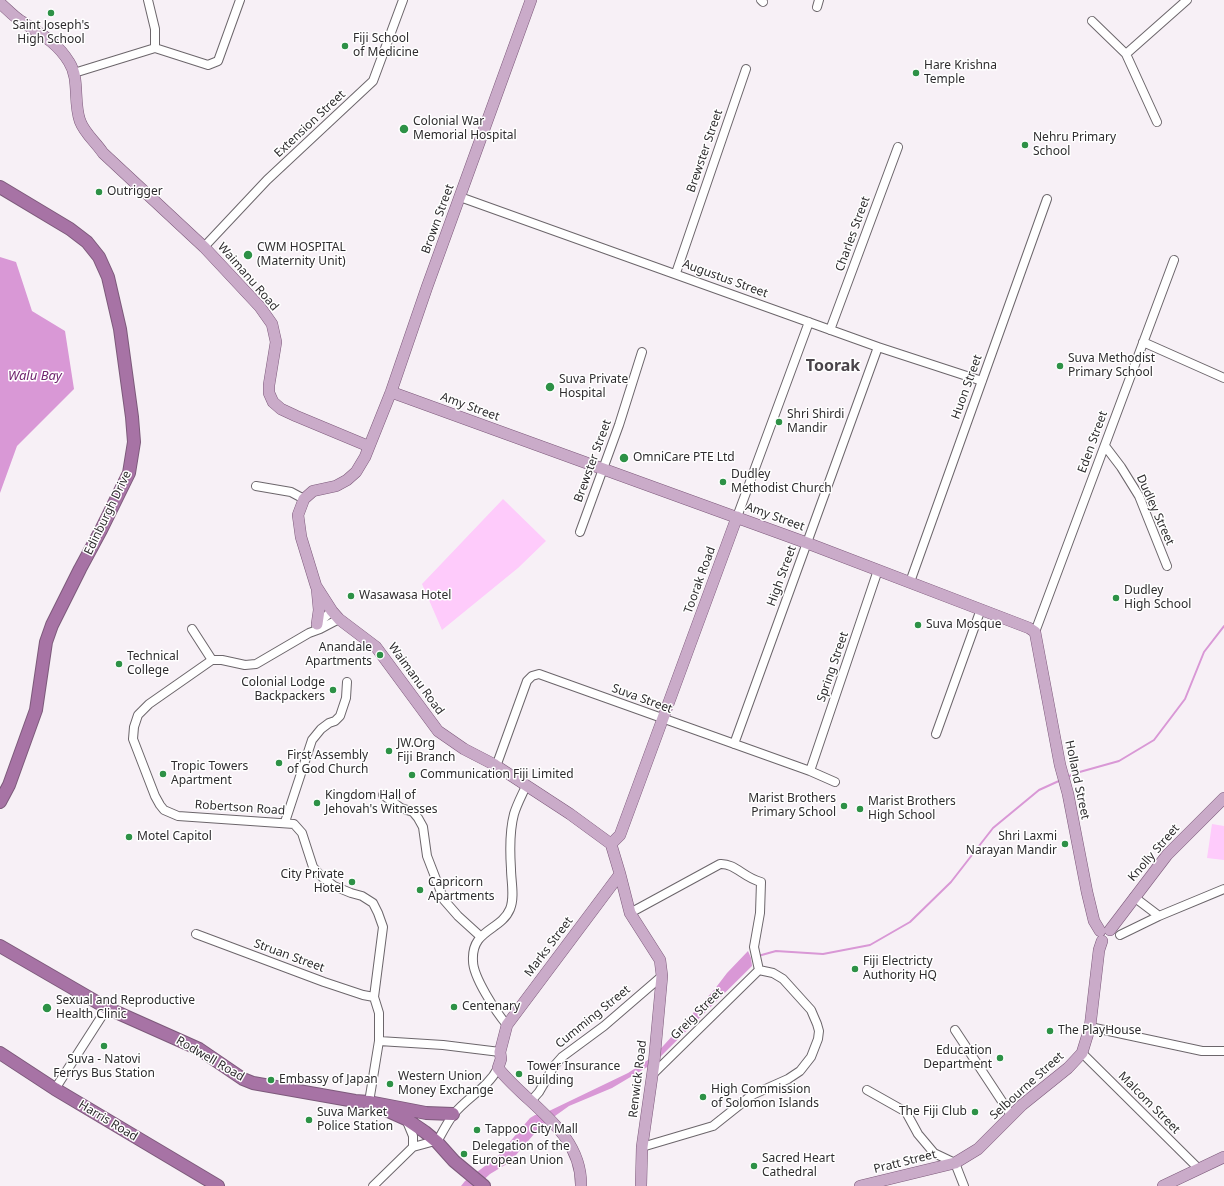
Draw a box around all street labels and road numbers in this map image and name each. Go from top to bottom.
street label: Extension Street [272,87,348,161]
street label: Brewster Street [684,108,726,194]
street label: Brown Street [419,182,457,256]
street label: Charles Street [833,194,873,274]
street label: Waimanu Road [215,240,281,314]
street label: Augustus Street [680,257,770,301]
street label: Huon Street [949,353,985,421]
street label: Amy Street [439,390,501,424]
street label: Eden Street [1075,409,1111,475]
street label: Brewster Street [571,418,615,504]
street label: Edinburgh Drive [81,469,135,557]
street label: Dudley Street [1133,472,1177,548]
street label: Amy Street [744,500,806,534]
street label: High Street [764,544,800,608]
street label: Toorak Road [681,545,719,615]
street label: Spring Street [814,630,852,704]
street label: Waimanu Road [385,640,447,718]
street label: Suva Street [610,681,674,717]
street label: Holland Street [1062,739,1092,821]
street label: Robertson Road [194,798,286,818]
street label: Knolly Street [1125,821,1183,885]
street label: Marks Street [522,914,576,980]
street label: Struan Street [252,937,326,975]
street label: Cumming Street [553,982,633,1052]
street label: Greig Street [668,985,726,1043]
street label: Rodwell Road [173,1034,247,1084]
street label: Renwick Road [626,1039,650,1119]
street label: Selbourne Street [987,1049,1067,1123]
street label: Malcom Street [1115,1069,1183,1137]
street label: Harris Road [76,1098,140,1144]
street label: Pratt Street [872,1147,938,1177]

